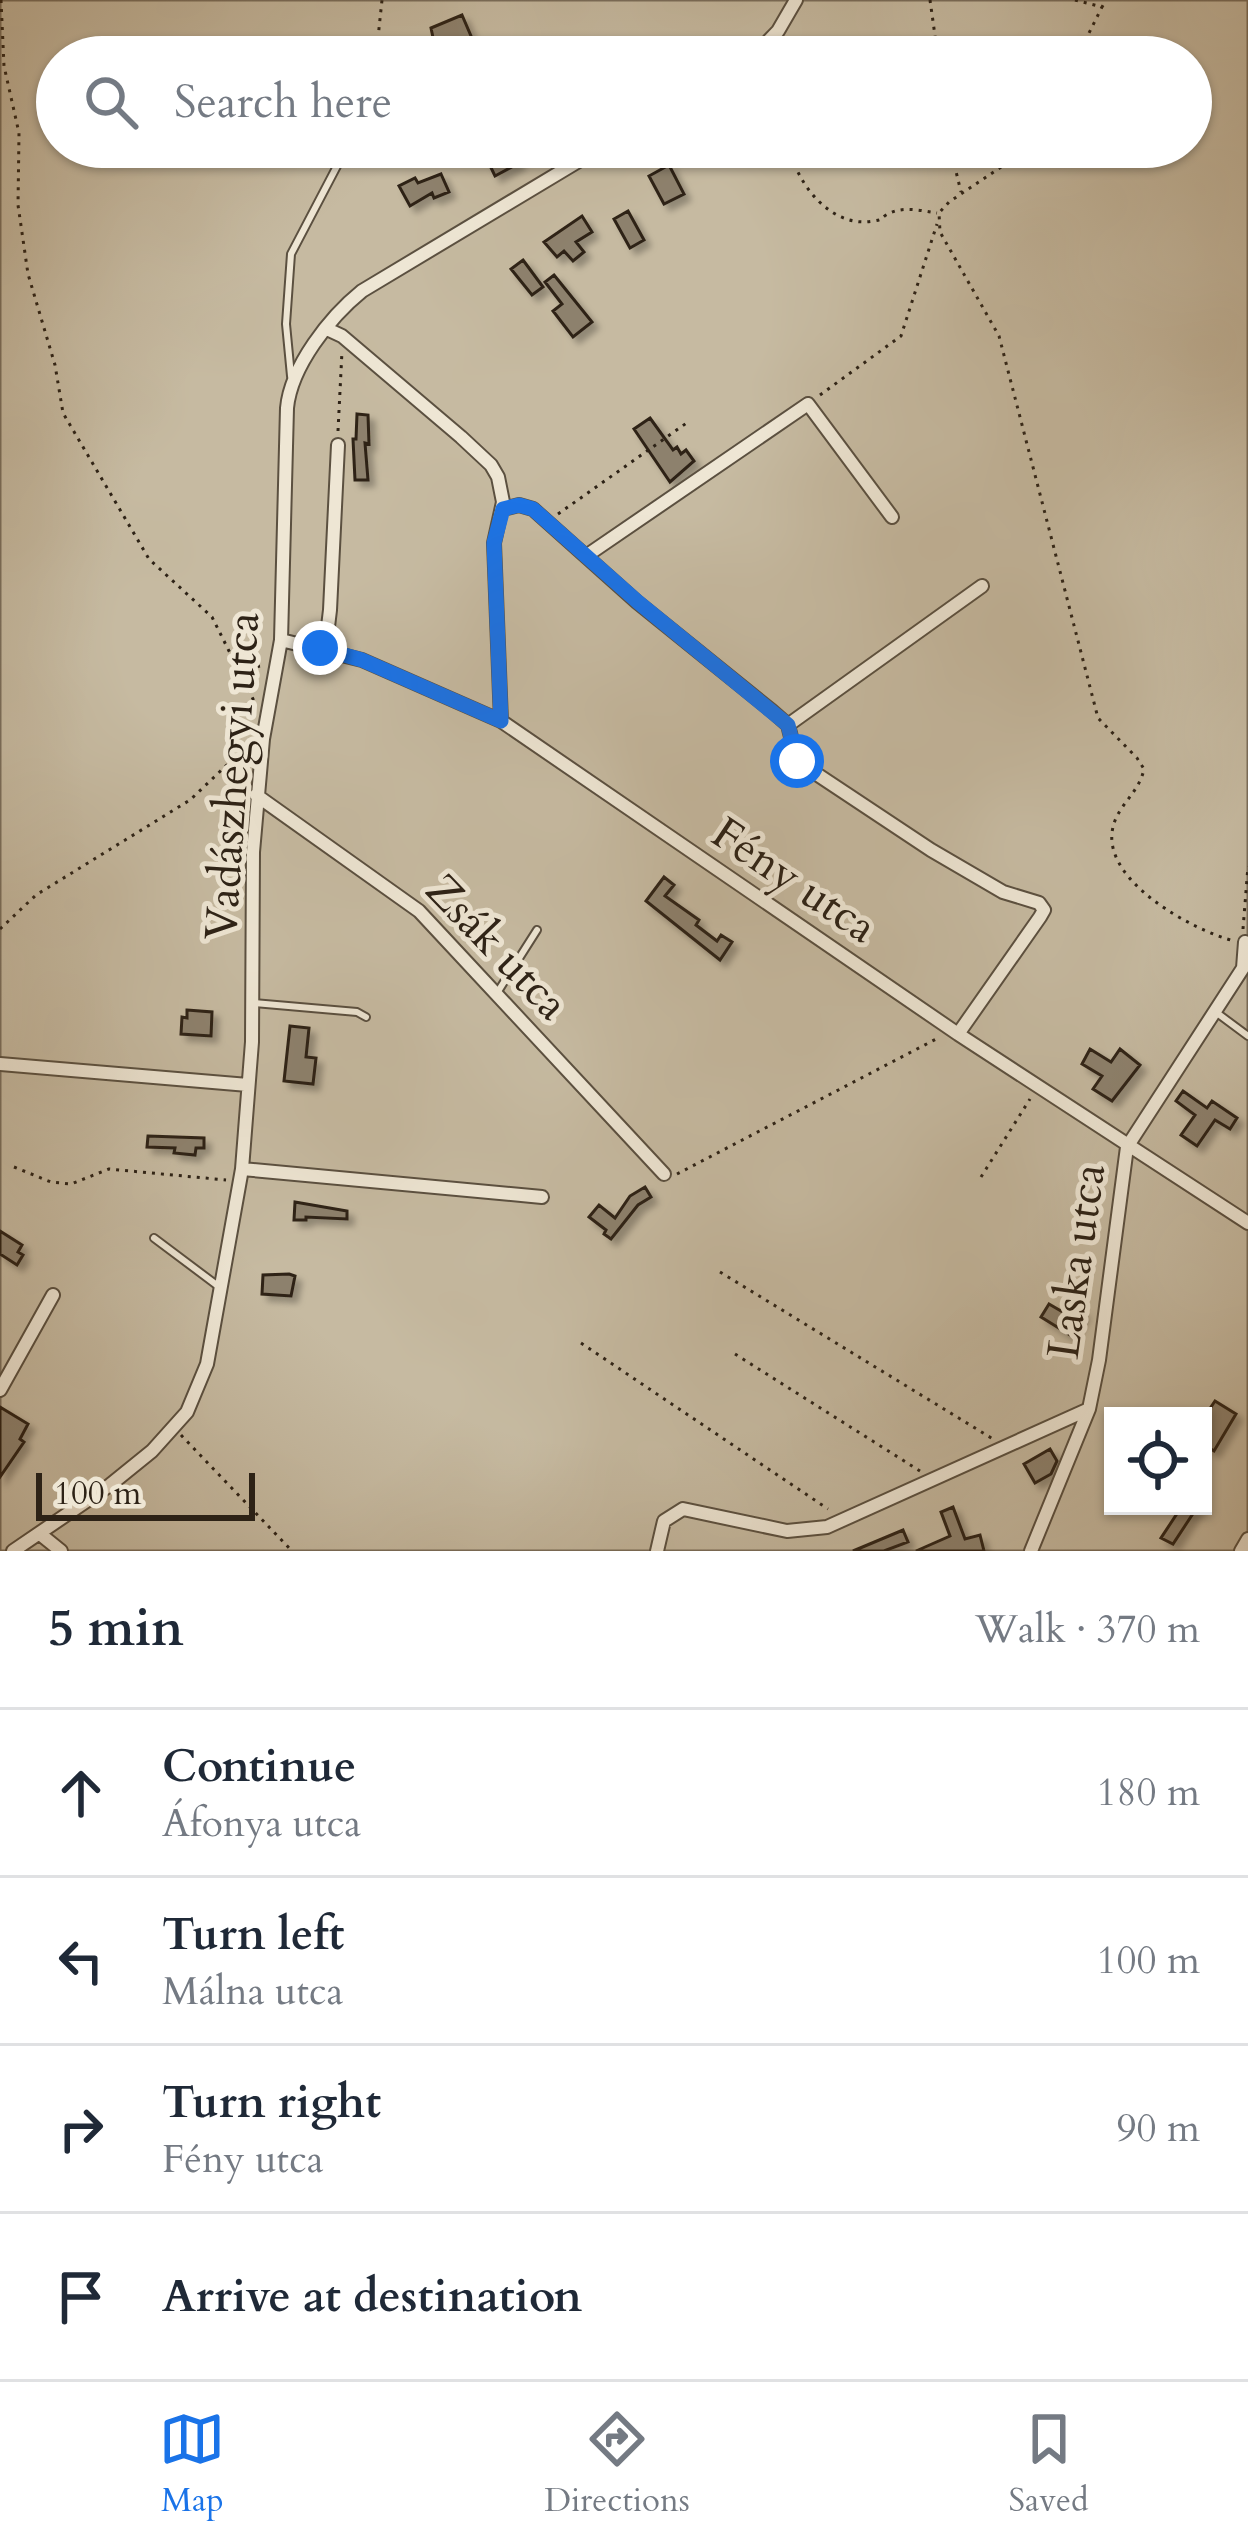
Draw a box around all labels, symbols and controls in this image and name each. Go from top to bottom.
search box [36,36,1212,168]
icon: search [78,69,144,135]
text: Search here [174,72,392,133]
street label: Vadászhegyi utca [191,610,274,942]
route end [293,621,347,675]
route start [770,734,824,788]
street label: Fény utca [700,803,888,958]
street label: Zsák utca [412,861,582,1034]
street label: Laska utca [1033,1160,1120,1363]
map controls [1104,1407,1212,1515]
button: locate [1104,1407,1212,1515]
scale bar [36,1467,255,1520]
text: 100 m [54,1471,141,1516]
text: 5 min [48,1594,184,1664]
text: Walk · 370 m [975,1603,1200,1656]
text: Continue [162,1736,356,1797]
icon: ahead [48,1760,114,1826]
text: 180 m [1097,1766,1200,1819]
text: Áfonya utca [162,1797,361,1850]
text: Turn left [162,1904,344,1965]
icon: left [48,1928,114,1994]
text: 100 m [1097,1934,1200,1987]
text: Málna utca [162,1965,343,2018]
text: Turn right [162,2072,381,2133]
icon: right [48,2096,114,2162]
text: 90 m [1117,2102,1200,2155]
text: Fény utca [162,2133,324,2186]
icon: arrive [48,2264,114,2330]
text: Arrive at destination [162,2266,582,2327]
tab: Map [159,2406,225,2523]
tab: Directions [544,2406,690,2523]
tab: Saved [1009,2406,1089,2523]

